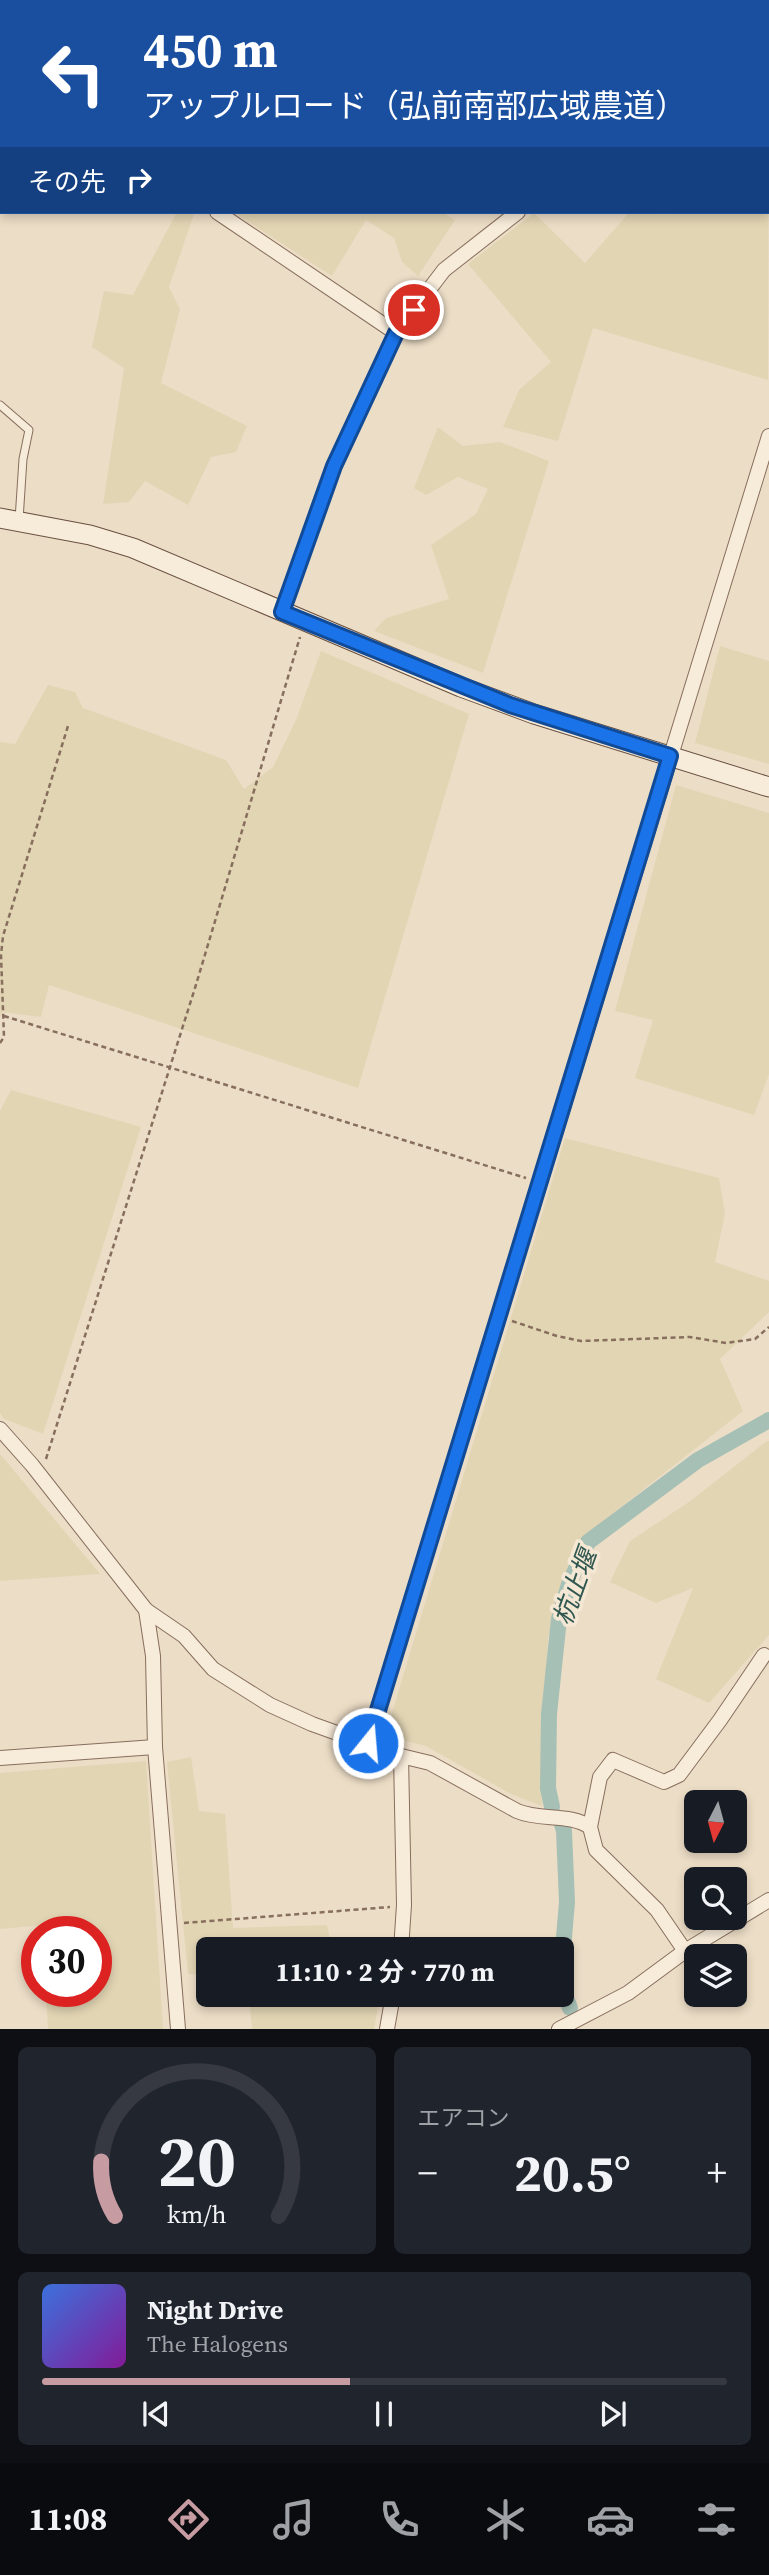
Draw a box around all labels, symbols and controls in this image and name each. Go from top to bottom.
text: 450 m [143,16,278,83]
icon: left [28,28,119,119]
text: アップルロード（弘前南部広域農道） [143,84,687,128]
icon: right [120,161,158,199]
text: その先 [28,164,106,200]
pin [384,280,444,340]
icon: arrive [395,291,433,329]
water label: 杭止堰 [545,1540,607,1630]
position arrow [331,1706,405,1780]
north arrow [684,1790,747,1853]
map controls [684,1790,747,2007]
button: search [684,1867,747,1930]
speed limit sign: 30 [21,1916,112,2007]
button: layers [684,1944,747,2007]
text: 11:10 · 2 分 · 770 m [275,1954,495,1990]
text: エアコン [418,2102,510,2134]
text: 20 [157,2112,236,2211]
text: 20.5° [514,2137,631,2208]
text: − [418,2147,438,2199]
text: + [707,2147,727,2199]
text: km/h [167,2197,227,2231]
text: Night Drive [147,2292,283,2328]
text: The Halogens [147,2328,288,2360]
icon: previous [137,2395,175,2433]
icon: pause [365,2395,403,2433]
icon: next [594,2395,632,2433]
icon: directions [164,2495,213,2544]
icon: music [269,2495,318,2544]
icon: phone [375,2495,424,2544]
icon: climate [481,2495,530,2544]
icon: car [586,2495,635,2544]
icon: filters [692,2495,741,2544]
text: 11:08 [28,2497,107,2541]

